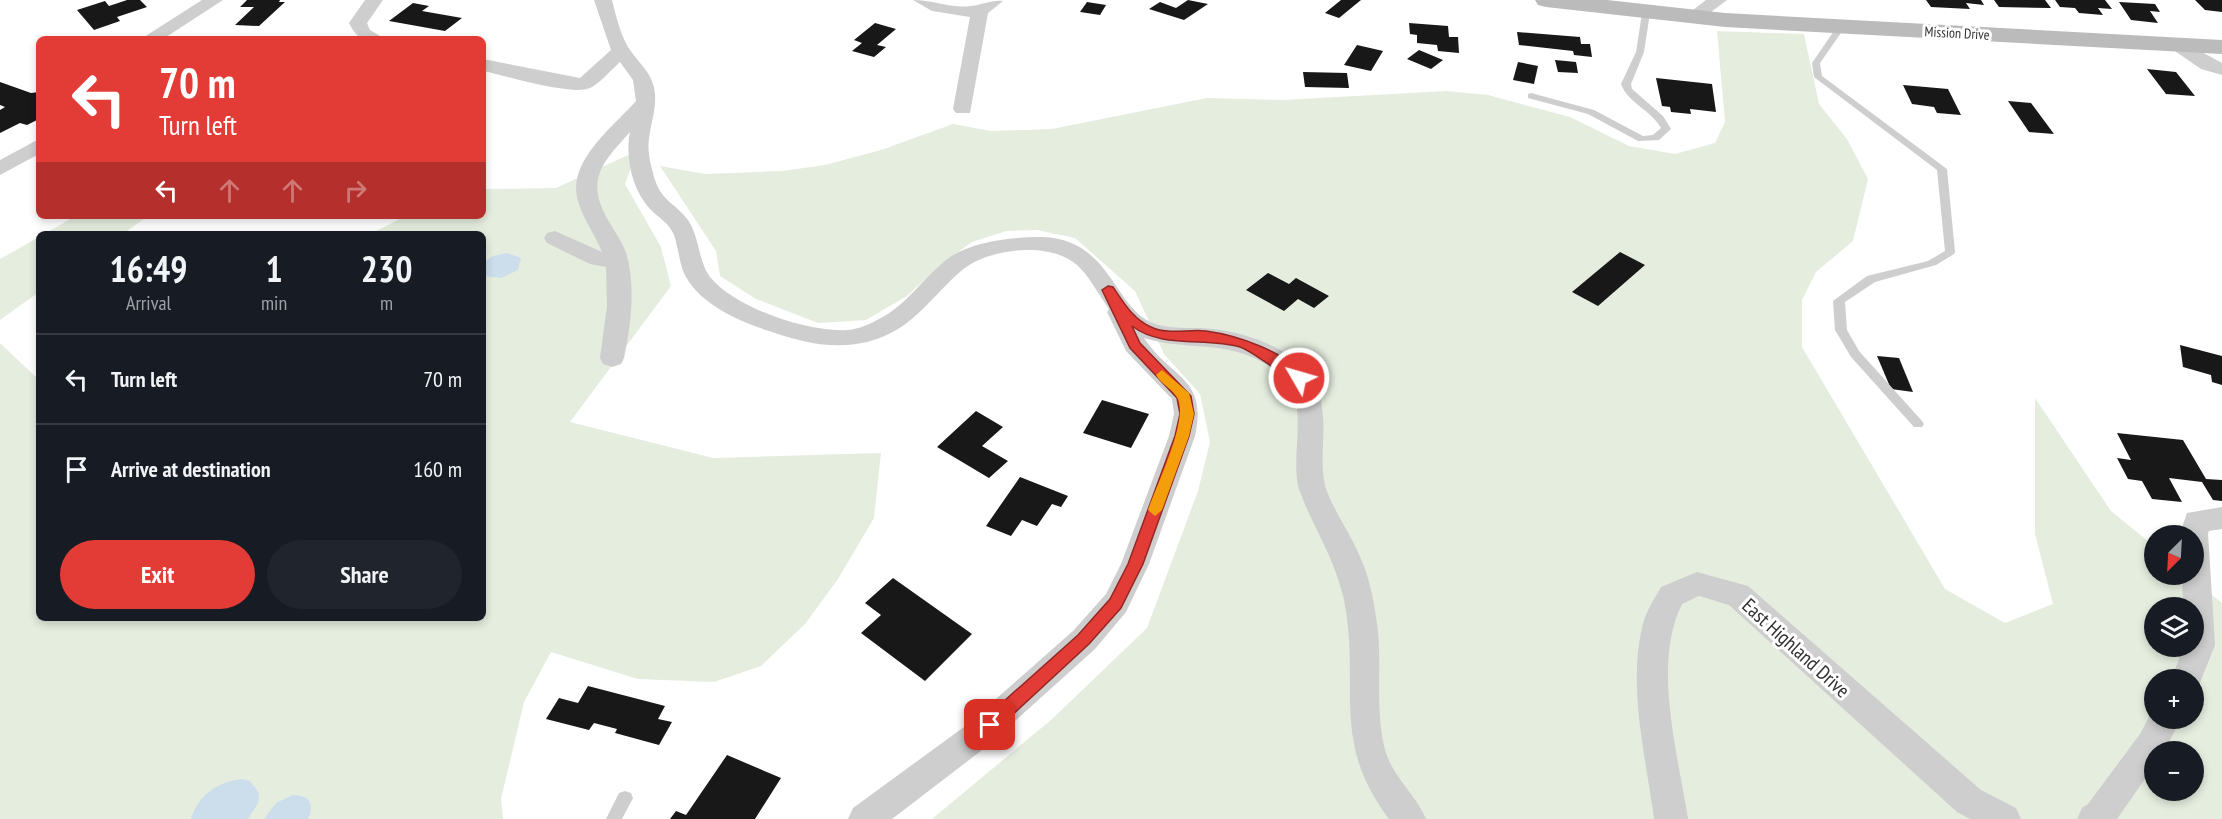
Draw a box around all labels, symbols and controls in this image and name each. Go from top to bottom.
street label: Mission Drive [1924,22,1990,44]
text: 70 m [159,55,236,110]
icon: left [60,60,138,138]
text: Turn left [159,108,237,142]
icon: left [150,174,183,207]
icon: ahead [213,174,246,207]
icon: ahead [276,174,309,207]
icon: right [339,174,372,207]
text: 16:49 [110,245,187,292]
text: 1 [265,245,283,292]
text: 230 [361,245,412,292]
text: Arrival [126,290,171,316]
text: min [261,290,287,316]
text: m [380,290,393,316]
position arrow [1267,346,1331,410]
icon: left [60,363,93,396]
text: Turn left [111,365,177,393]
text: 70 m [423,365,462,393]
icon: arrive [60,453,93,486]
text: Arrive at destination [111,455,271,483]
text: 160 m [413,455,462,483]
north arrow [2144,525,2204,585]
map controls [2144,525,2204,801]
button: Exit [60,540,255,609]
button: Share [267,540,462,609]
street label: East Highland Drive [1737,593,1855,703]
button: layers [2144,597,2204,657]
button: + [2144,669,2204,729]
pin [964,699,1015,750]
icon: arrive [973,708,1006,741]
button: − [2144,741,2204,801]

